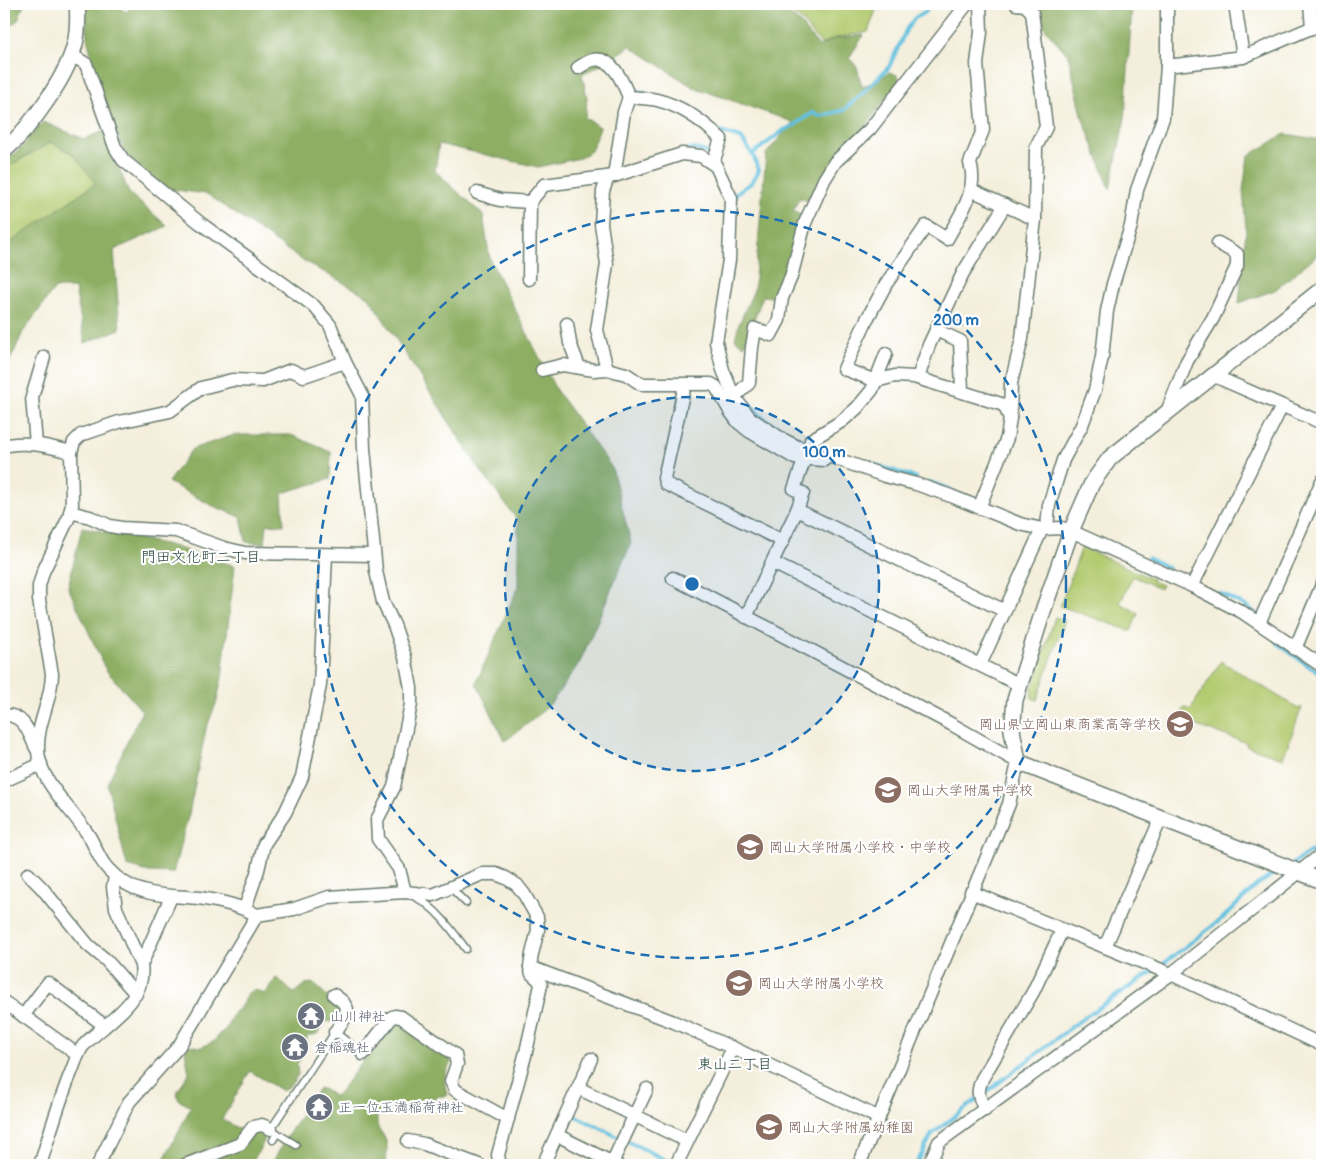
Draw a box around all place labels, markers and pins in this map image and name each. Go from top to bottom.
centre of rings [683,575,701,593]
school or university icon: 岡山県立岡山東商業高等学校 [1165,709,1195,739]
place label: 岡山県立岡山東商業高等学校 [979,716,1161,733]
school or university icon: 岡山大学附属中学校 [873,775,903,805]
place label: 岡山大学附属中学校 [907,782,1033,799]
school or university icon: 岡山大学附属小学校・中学校 [735,832,765,862]
place label: 岡山大学附属小学校・中学校 [769,839,951,856]
school or university icon: 岡山大学附属小学校 [724,968,754,998]
place label: 岡山大学附属小学校 [758,975,884,992]
temple icon: 山川神社 [296,1001,326,1031]
place label: 山川神社 [330,1008,386,1025]
temple icon: 倉稲魂社 [280,1032,310,1062]
place label: 倉稲魂社 [314,1039,370,1056]
temple icon: 正一位玉満稲荷神社 [304,1092,334,1122]
place label: 正一位玉満稲荷神社 [338,1099,464,1116]
school or university icon: 岡山大学附属幼稚園 [754,1112,784,1142]
place label: 岡山大学附属幼稚園 [788,1119,914,1136]

